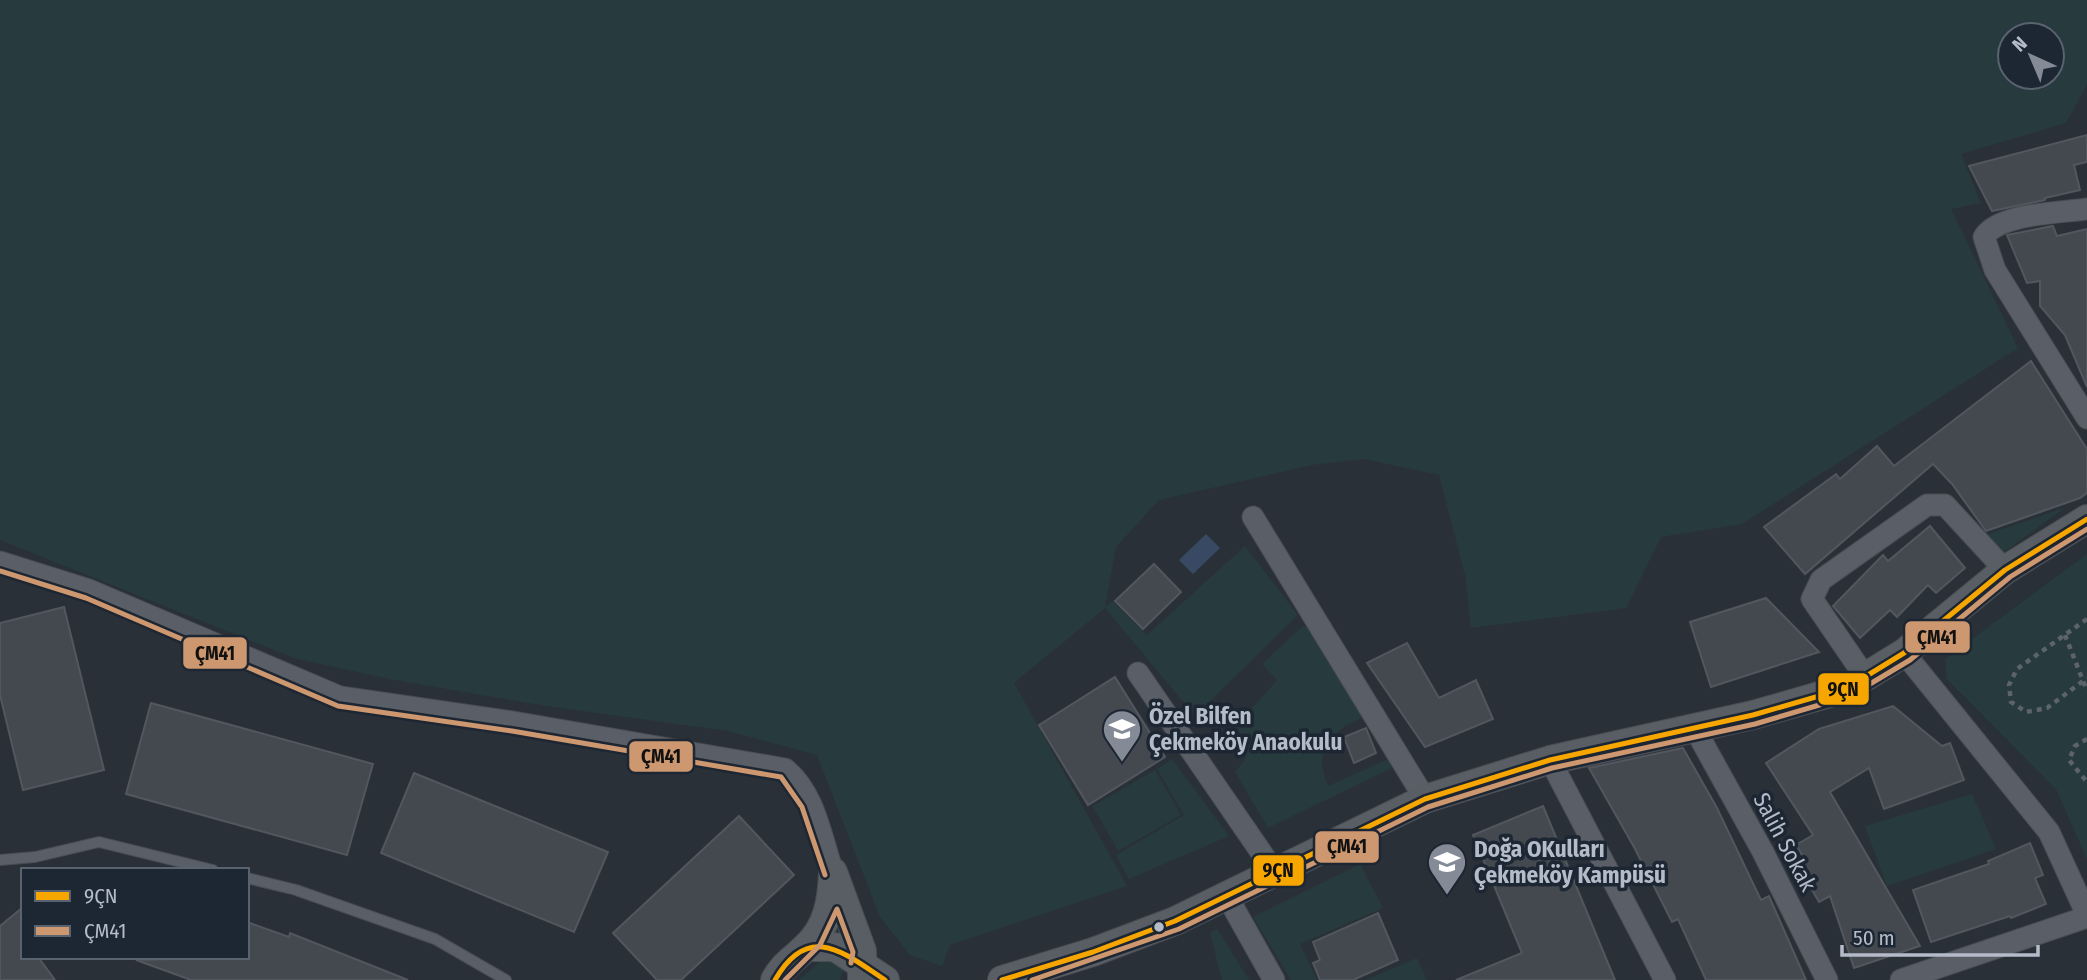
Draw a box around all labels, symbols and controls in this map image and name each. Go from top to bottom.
north arrow [1996,21,2066,91]
text: N [2007,32,2032,56]
line badge: ÇM41 [1904,620,1971,654]
text: ÇM41 [1917,626,1957,650]
line badge: ÇM41 [182,636,248,670]
text: ÇM41 [195,642,235,666]
line badge: 9ÇN [1817,672,1870,706]
text: 9ÇN [1827,678,1859,702]
place label: Özel Bilfen Çekmeköy Anaokulu [1149,702,1342,757]
school or university icon: Özel Bilfen Çekmeköy Anaokulu [1101,708,1143,763]
line badge: ÇM41 [628,740,694,773]
text: ÇM41 [641,745,681,769]
street label: Salih Sokak [1747,788,1823,896]
line badge: ÇM41 [1314,830,1380,864]
text: ÇM41 [1327,835,1367,859]
place label: Doğa OKulları Çekmeköy Kampüsü [1474,835,1666,890]
school or university icon: Doğa OKulları Çekmeköy Kampüsü [1426,841,1468,896]
line badge: 9ÇN [1252,854,1305,887]
text: 9ÇN [1262,859,1294,883]
legend [21,868,248,959]
text: 9ÇN [84,883,118,909]
scale bar [1842,914,2038,958]
text: ÇM41 [84,918,127,944]
unlabelled marker [1152,920,1166,934]
text: 50 m [1853,925,1895,951]

